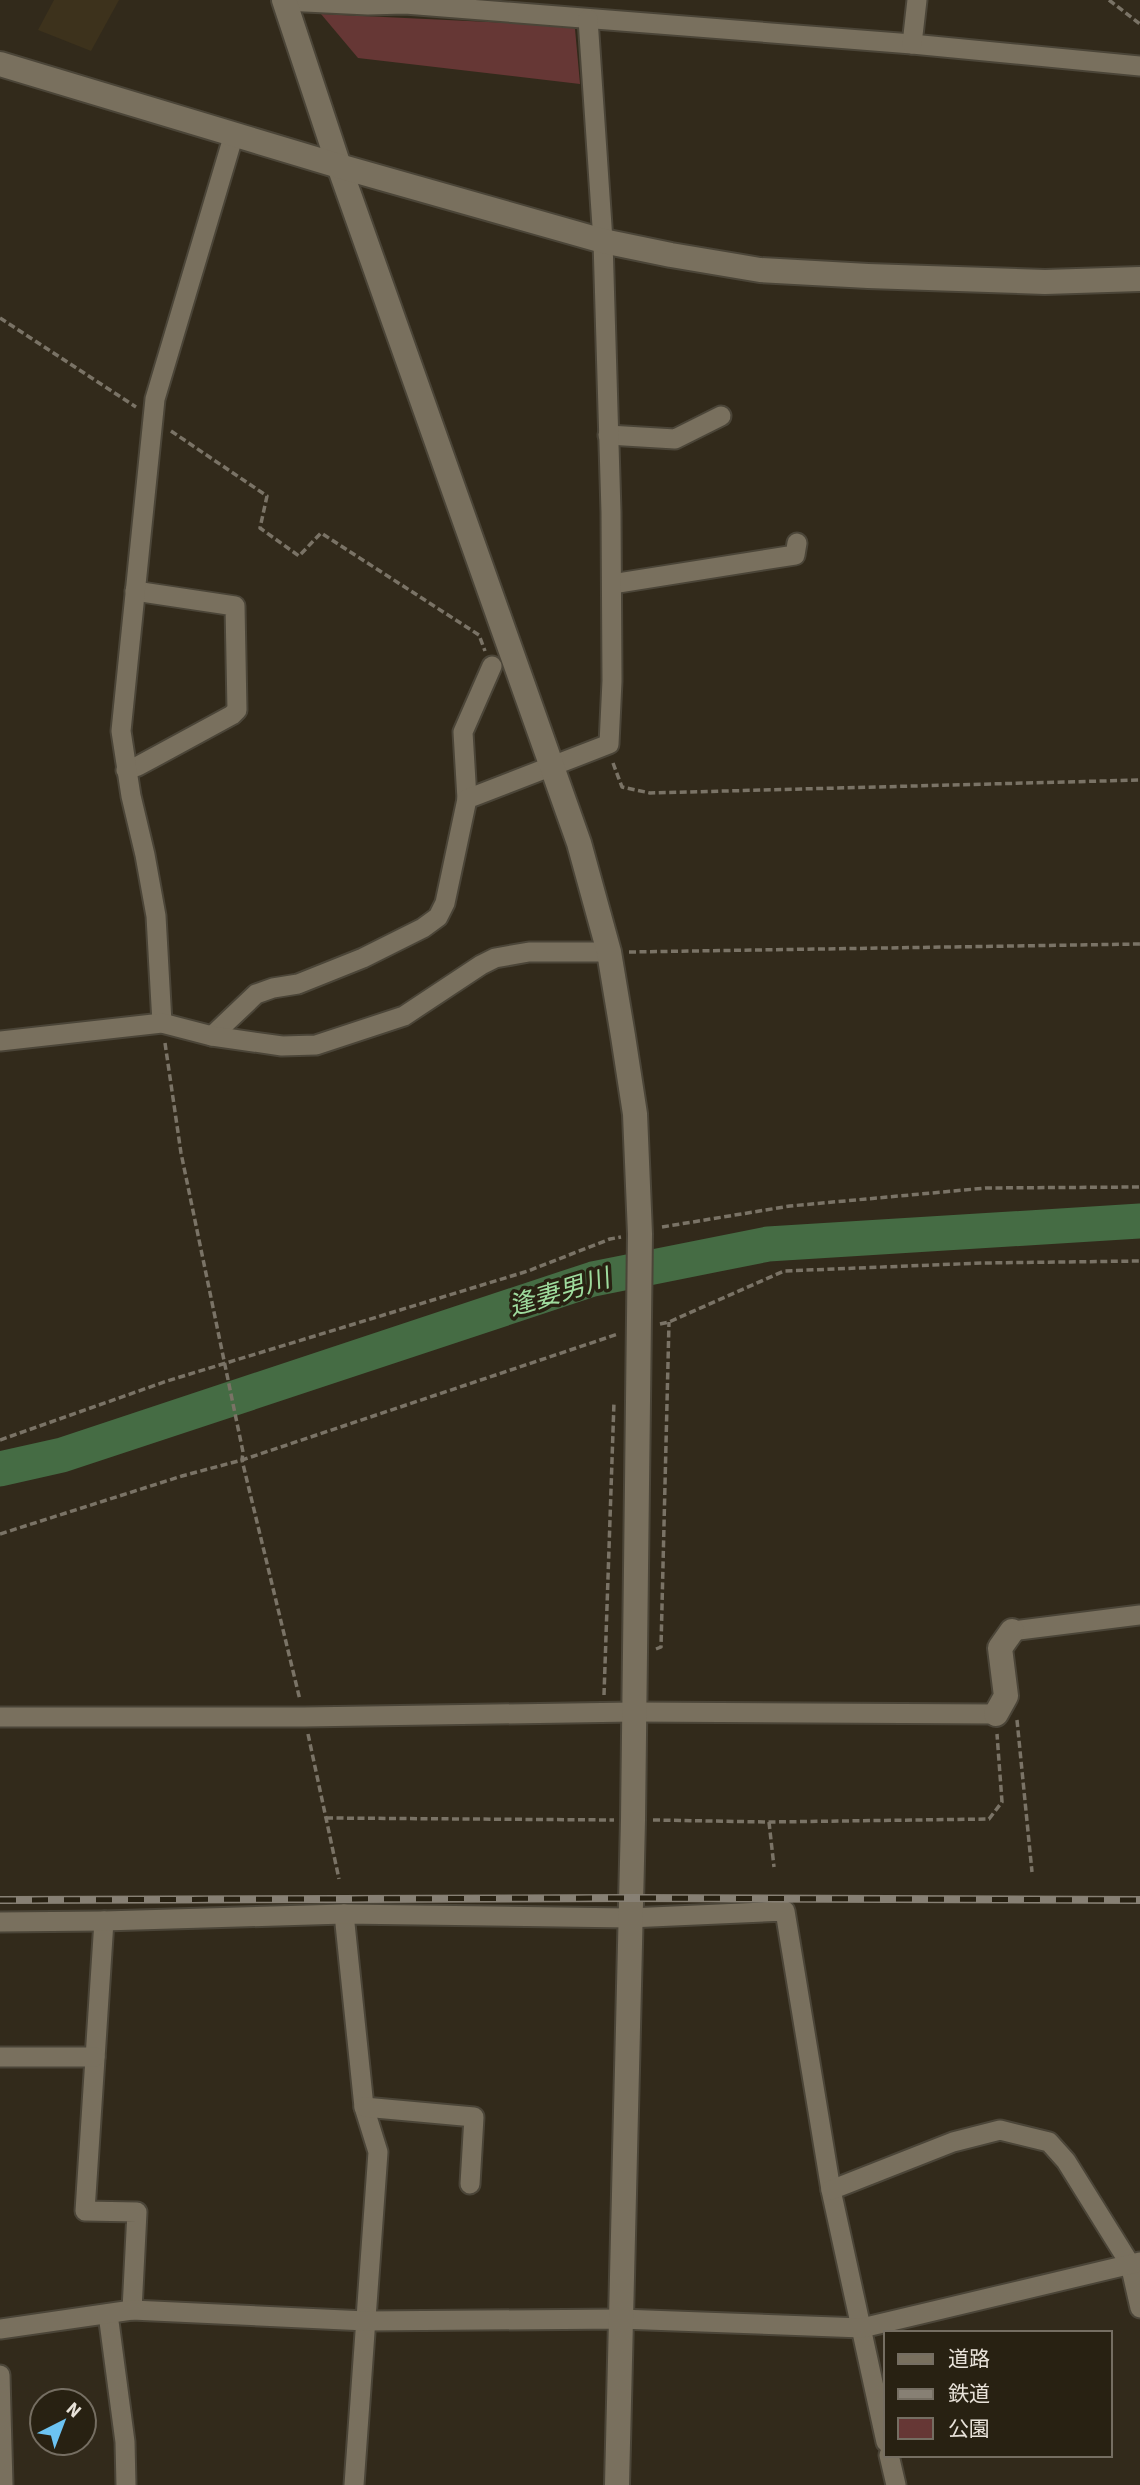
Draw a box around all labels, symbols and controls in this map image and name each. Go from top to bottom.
water label: 逢妻男川 [504,1259,617,1325]
legend [884,2331,1112,2457]
text: 道路 [948,2344,990,2374]
text: 鉄道 [948,2379,990,2409]
north arrow [28,2387,98,2457]
text: N [60,2396,87,2425]
text: 公園 [948,2414,990,2444]

